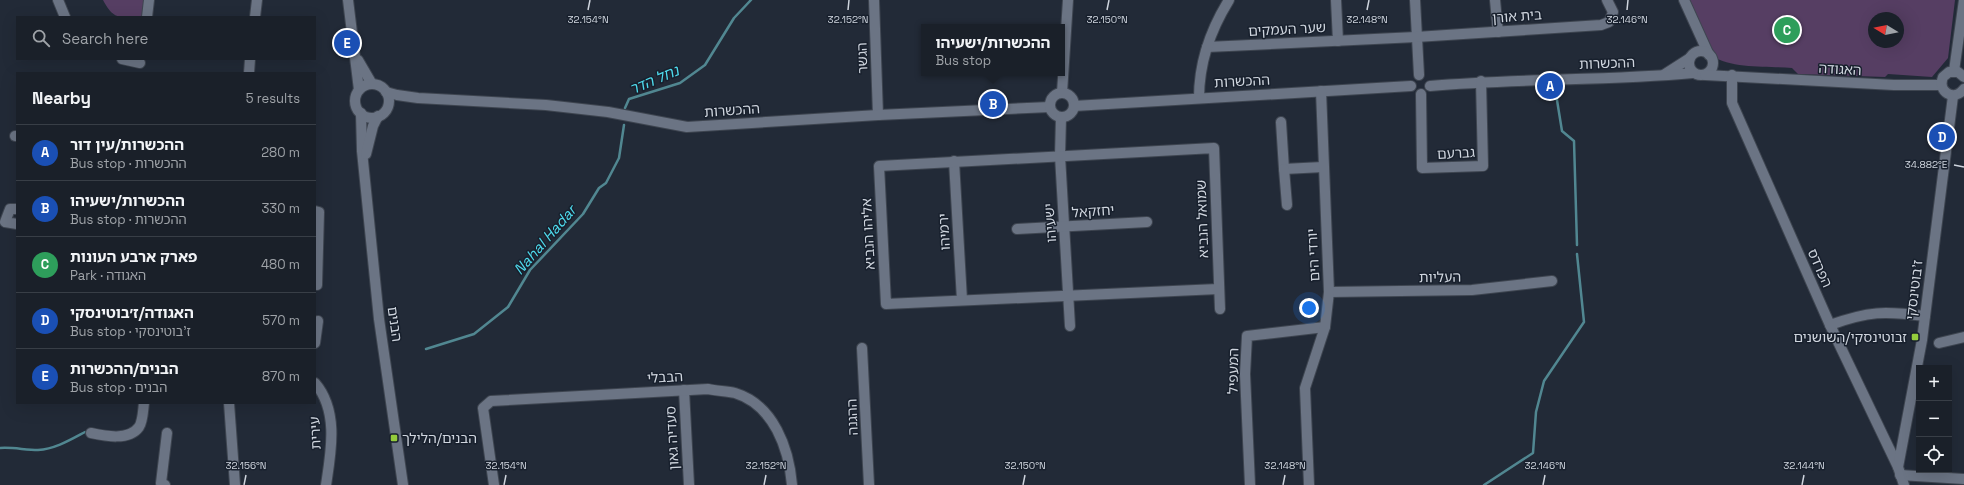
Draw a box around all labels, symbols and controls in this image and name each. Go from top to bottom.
street label: בית אורן [1491,5,1543,27]
north arrow [1868,12,1904,48]
text: 32.154°N [567,13,609,26]
text: 32.152°N [828,13,868,26]
text: 32.150°N [1086,13,1128,26]
text: 32.148°N [1346,13,1388,26]
text: 32.146°N [1606,13,1648,26]
pin: C [1774,15,1800,45]
search box [16,16,316,60]
street label: שער העמקים [1248,18,1326,40]
popup [921,24,1065,76]
icon: search [30,27,52,49]
pin: E [334,28,360,58]
text: Search here [62,29,148,48]
text: ההכשרות/ישעיהו [936,33,1050,52]
street label: הגשר [852,42,872,74]
text: Bus stop [936,52,991,69]
street label: ההכשרות [1579,53,1635,73]
street label: האגודה [1818,59,1862,79]
water label: נחל הדר [626,60,683,98]
street label: ההכשרות [1214,71,1270,91]
pin: A [1537,71,1563,101]
text: Nearby [32,87,91,109]
pin: B [980,89,1006,119]
text: 5 results [246,90,300,107]
street label: ההכשרות [703,99,761,121]
pin: D [1929,122,1955,152]
text: ההכשרות/עין דור [70,135,184,154]
street label: גברעם [1436,143,1476,163]
text: A [41,144,49,161]
text: 280 m [261,144,300,161]
text: Bus stop · ההכשרות [70,155,187,172]
text: 34.882°E [1905,158,1948,171]
street label: שמואל הנביא [1192,179,1212,259]
text: ההכשרות/ישעיהו [70,191,185,210]
street label: אליהו הנביא [857,198,879,270]
text: B [41,200,49,217]
text: 330 m [261,200,300,217]
water label: Nahal Hadar [509,200,581,278]
street label: יחזקאל [1071,201,1115,221]
street label: ישעיהו [1040,203,1060,243]
text: Bus stop · ההכשרות [70,211,187,228]
street label: ירמיהו [934,213,954,251]
street label: יורדי הים [1303,228,1323,282]
street label: הפרדס [1804,246,1836,290]
text: פארק ארבע העונות [70,247,198,266]
text: C [41,256,49,273]
text: 480 m [261,256,300,273]
street label: ז'בוטינסקי [1901,259,1927,321]
text: Park · האגודה [70,267,146,284]
street label: העליות [1419,268,1461,286]
your location [1299,298,1319,318]
text: האגודה/ז׳בוטינסקי [70,303,194,322]
street label: הבנים [384,305,406,343]
text: D [41,312,49,329]
text: 570 m [262,312,300,329]
text: Bus stop · ז'בוטינסקי [70,323,191,340]
place label: זבוטינסקי/השושנים [1793,328,1907,346]
marker: זבוטינסקי/השושנים [1910,332,1920,342]
street label: המעפיל [1224,348,1242,394]
text: הבנים/ההכשרות [70,359,179,378]
map controls [1916,365,1952,473]
button: + [1916,365,1952,401]
street label: הבבלי [646,367,684,387]
text: E [41,368,49,385]
text: 870 m [262,368,300,385]
text: Bus stop · הבנים [70,379,167,396]
street label: ההגנה [842,398,862,436]
button: − [1916,401,1952,437]
street label: סעדיה גאון [661,406,683,470]
street label: עירית [305,416,325,450]
place label: הבנים/הלילך [402,429,477,447]
marker: הבנים/הלילך [389,433,399,443]
button: locate [1916,437,1952,473]
text: 32.156°N [226,459,266,472]
text: 32.154°N [485,459,527,472]
text: 32.152°N [746,459,786,472]
text: 32.150°N [1004,459,1046,472]
text: 32.148°N [1264,459,1306,472]
text: 32.146°N [1524,459,1566,472]
text: 32.144°N [1783,459,1825,472]

